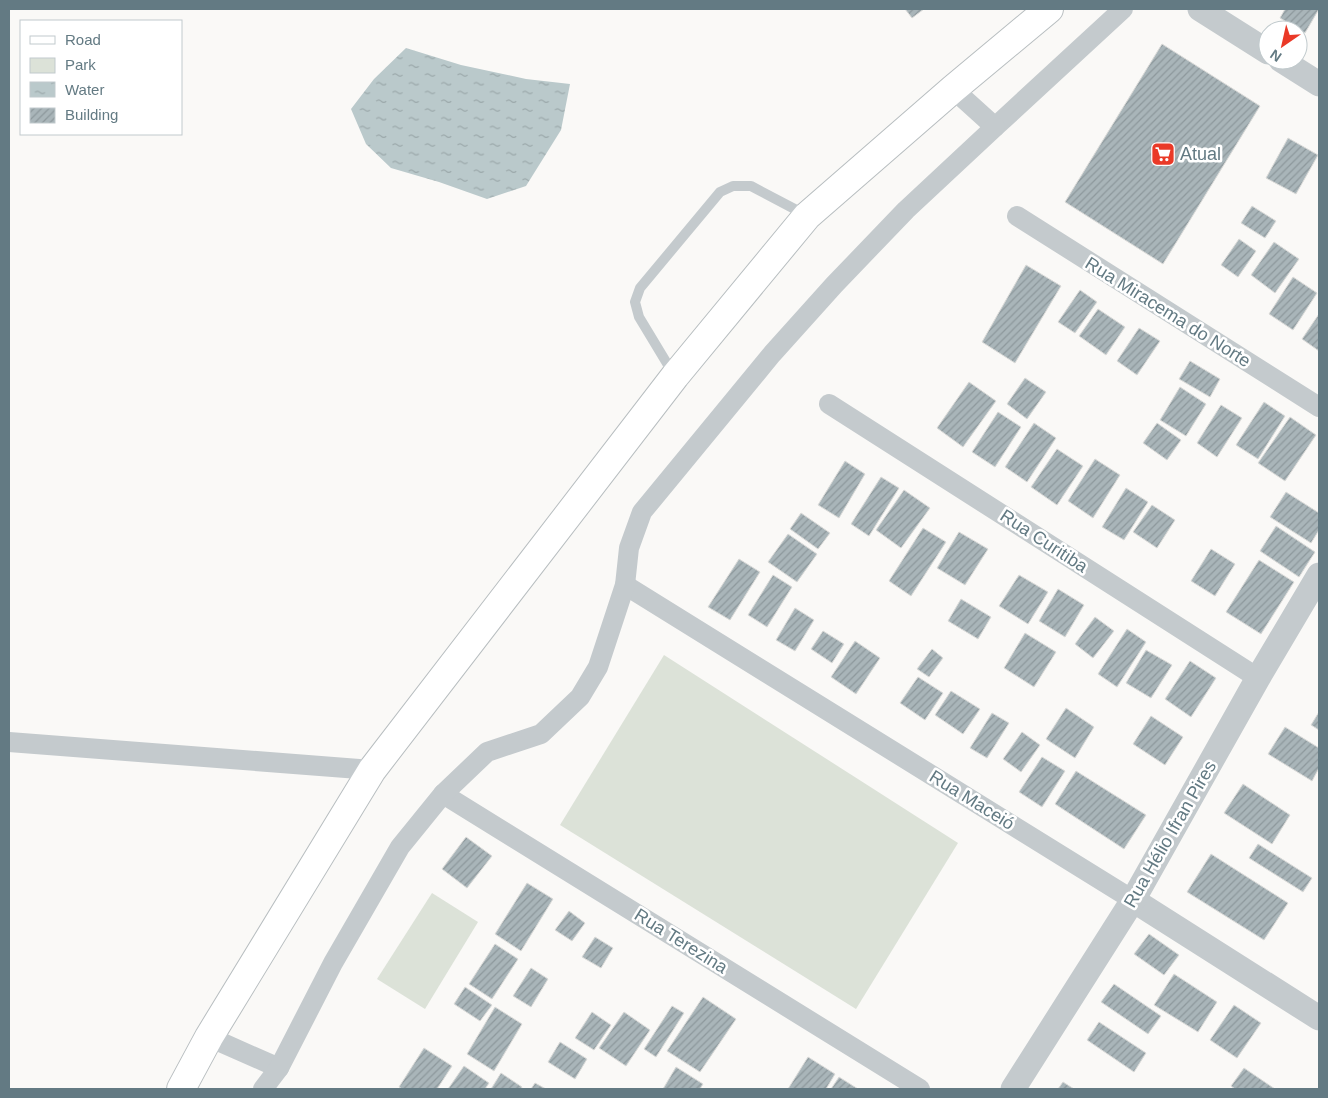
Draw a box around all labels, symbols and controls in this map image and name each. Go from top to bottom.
legend [20,20,182,135]
north arrow [1258,20,1308,70]
text: Road [65,31,101,48]
text: N [1267,46,1284,65]
text: Park [65,56,96,73]
text: Water [65,81,104,98]
text: Building [65,106,118,123]
supermarket icon: Atual [1150,141,1176,167]
place label: Atual [1180,144,1221,164]
street label: Rua Miracema do Norte [1082,253,1254,371]
street label: Rua Curitiba [997,505,1092,577]
street label: Rua Hélio Ifran Pires [1120,757,1220,911]
street label: Rua Maceió [926,766,1018,834]
street label: Rua Terezina [631,905,732,978]

